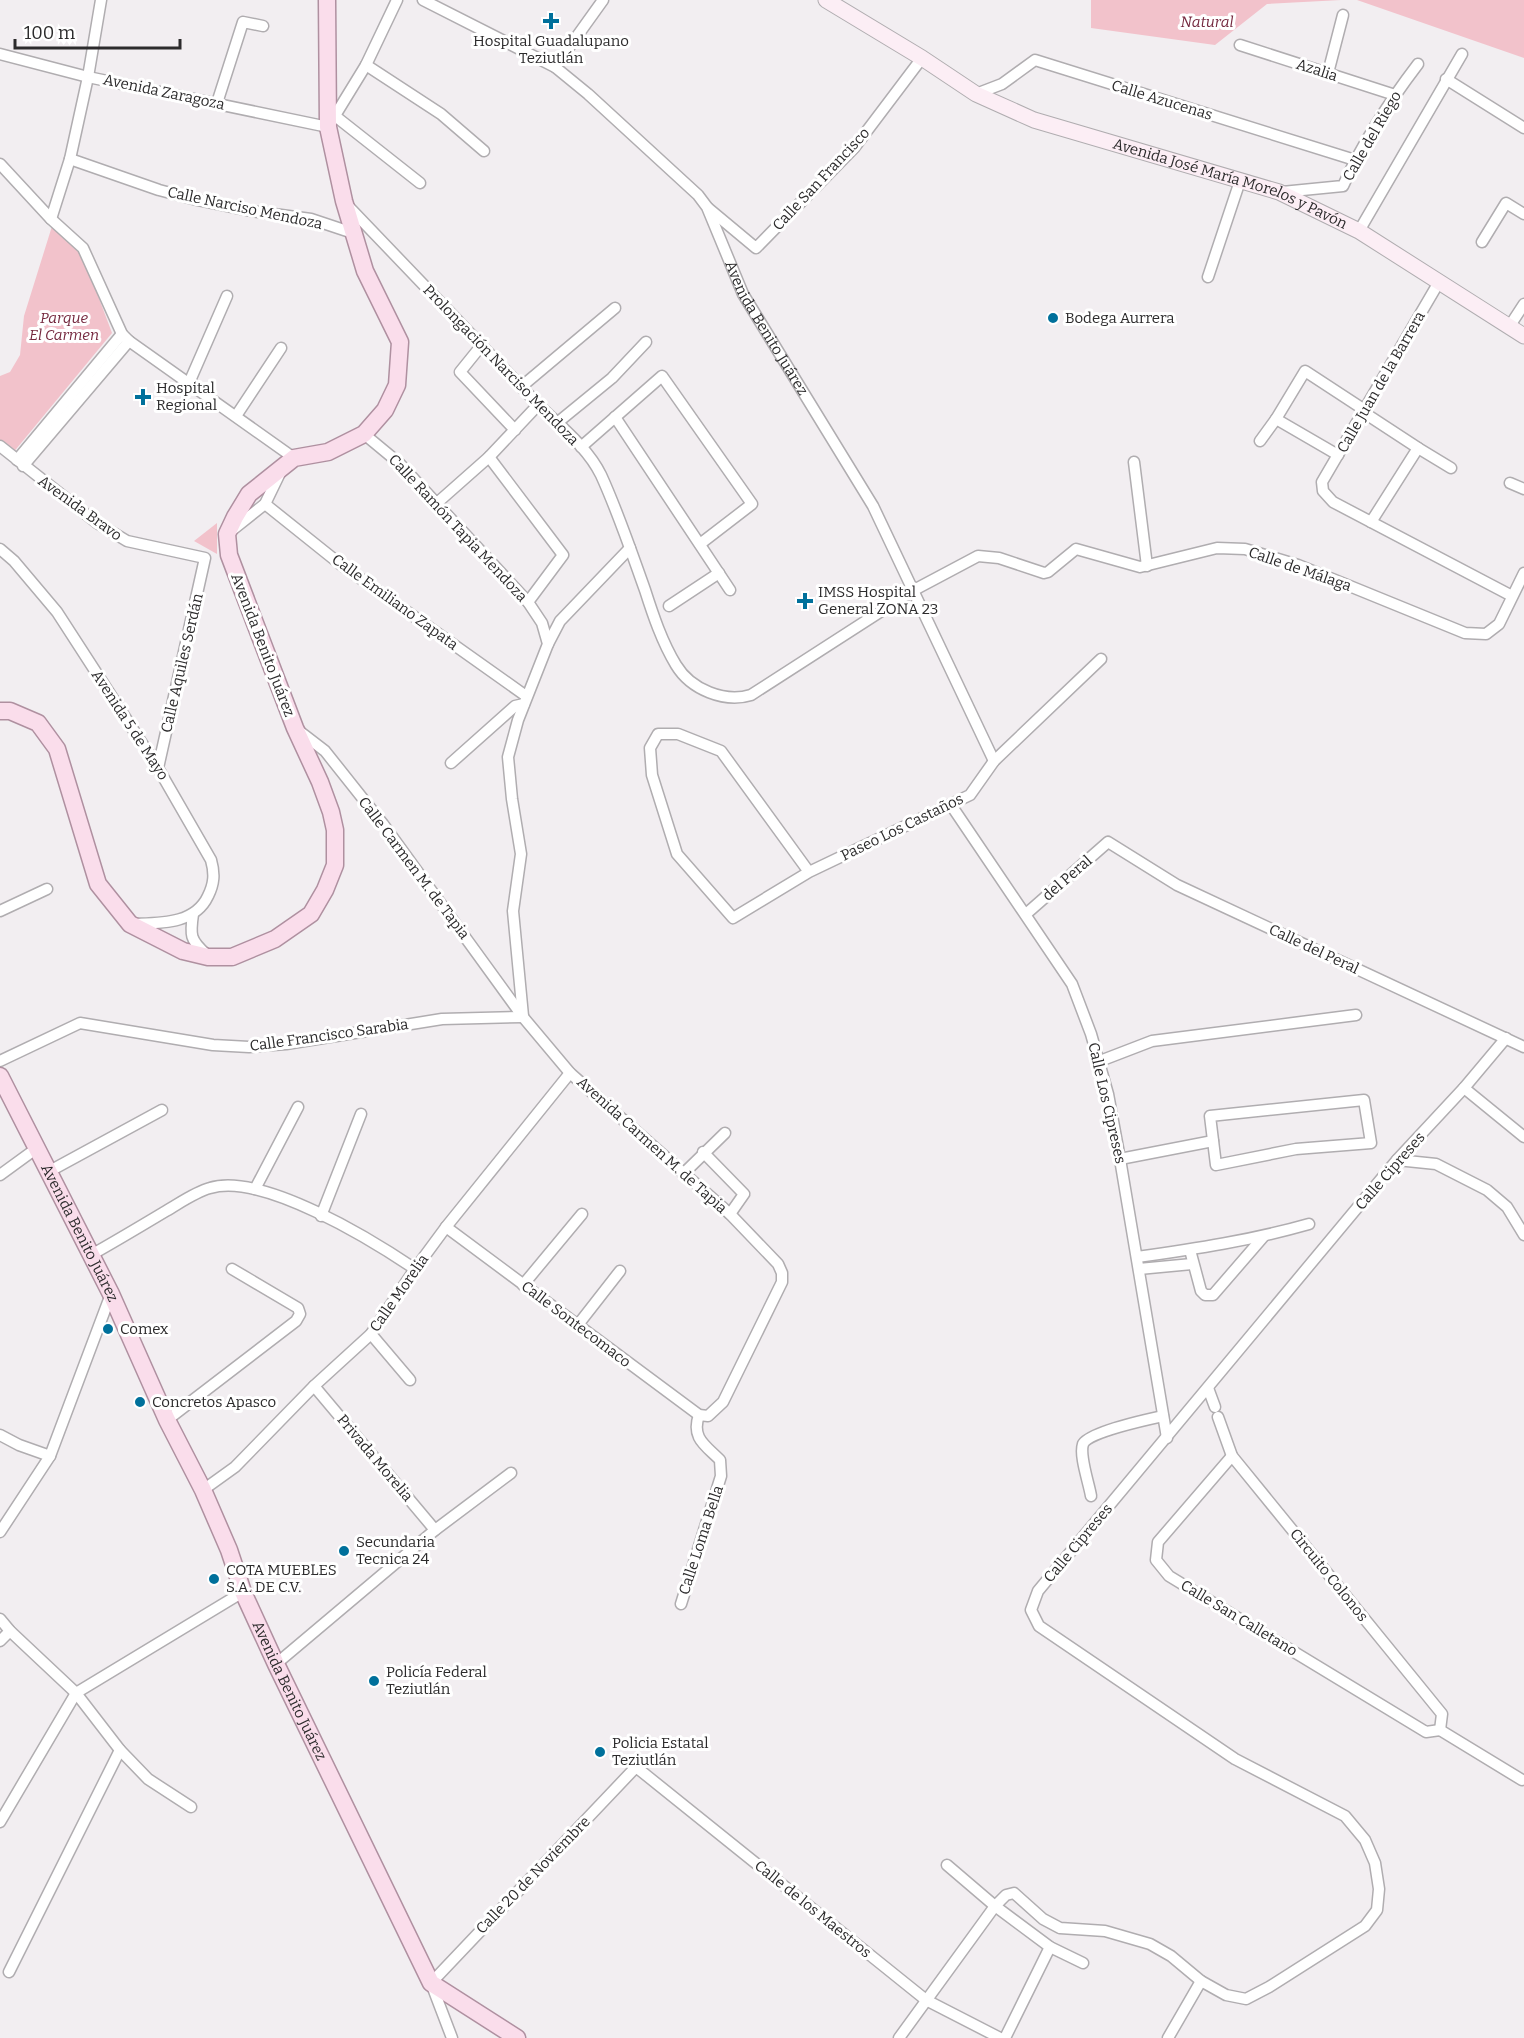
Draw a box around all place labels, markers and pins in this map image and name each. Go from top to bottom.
marker: Hospital Guadalupano Teziutlán [542,12,560,30]
place label: Hospital Guadalupano Teziutlán [473,32,629,67]
place label: Bodega Aurrera [1065,309,1174,327]
marker: Bodega Aurrera [1046,311,1060,325]
place label: Hospital Regional [156,379,217,414]
marker: Hospital Regional [134,388,152,406]
place label: IMSS Hospital General ZONA 23 [818,583,938,618]
marker: IMSS Hospital General ZONA 23 [796,592,814,610]
place label: Comex [120,1320,169,1338]
marker: Comex [101,1322,115,1336]
place label: Concretos Apasco [152,1393,276,1411]
marker: Concretos Apasco [133,1395,147,1409]
place label: Secundaria Tecnica 24 [356,1533,435,1568]
marker: Secundaria Tecnica 24 [337,1544,351,1558]
place label: COTA MUEBLES S.A. DE C.V. [226,1561,337,1596]
marker: COTA MUEBLES S.A. DE C.V. [207,1572,221,1586]
place label: Policía Federal Teziutlán [386,1663,487,1698]
marker: Policía Federal Teziutlán [367,1674,381,1688]
place label: Policia Estatal Teziutlán [612,1734,709,1769]
marker: Policia Estatal Teziutlán [593,1745,607,1759]

